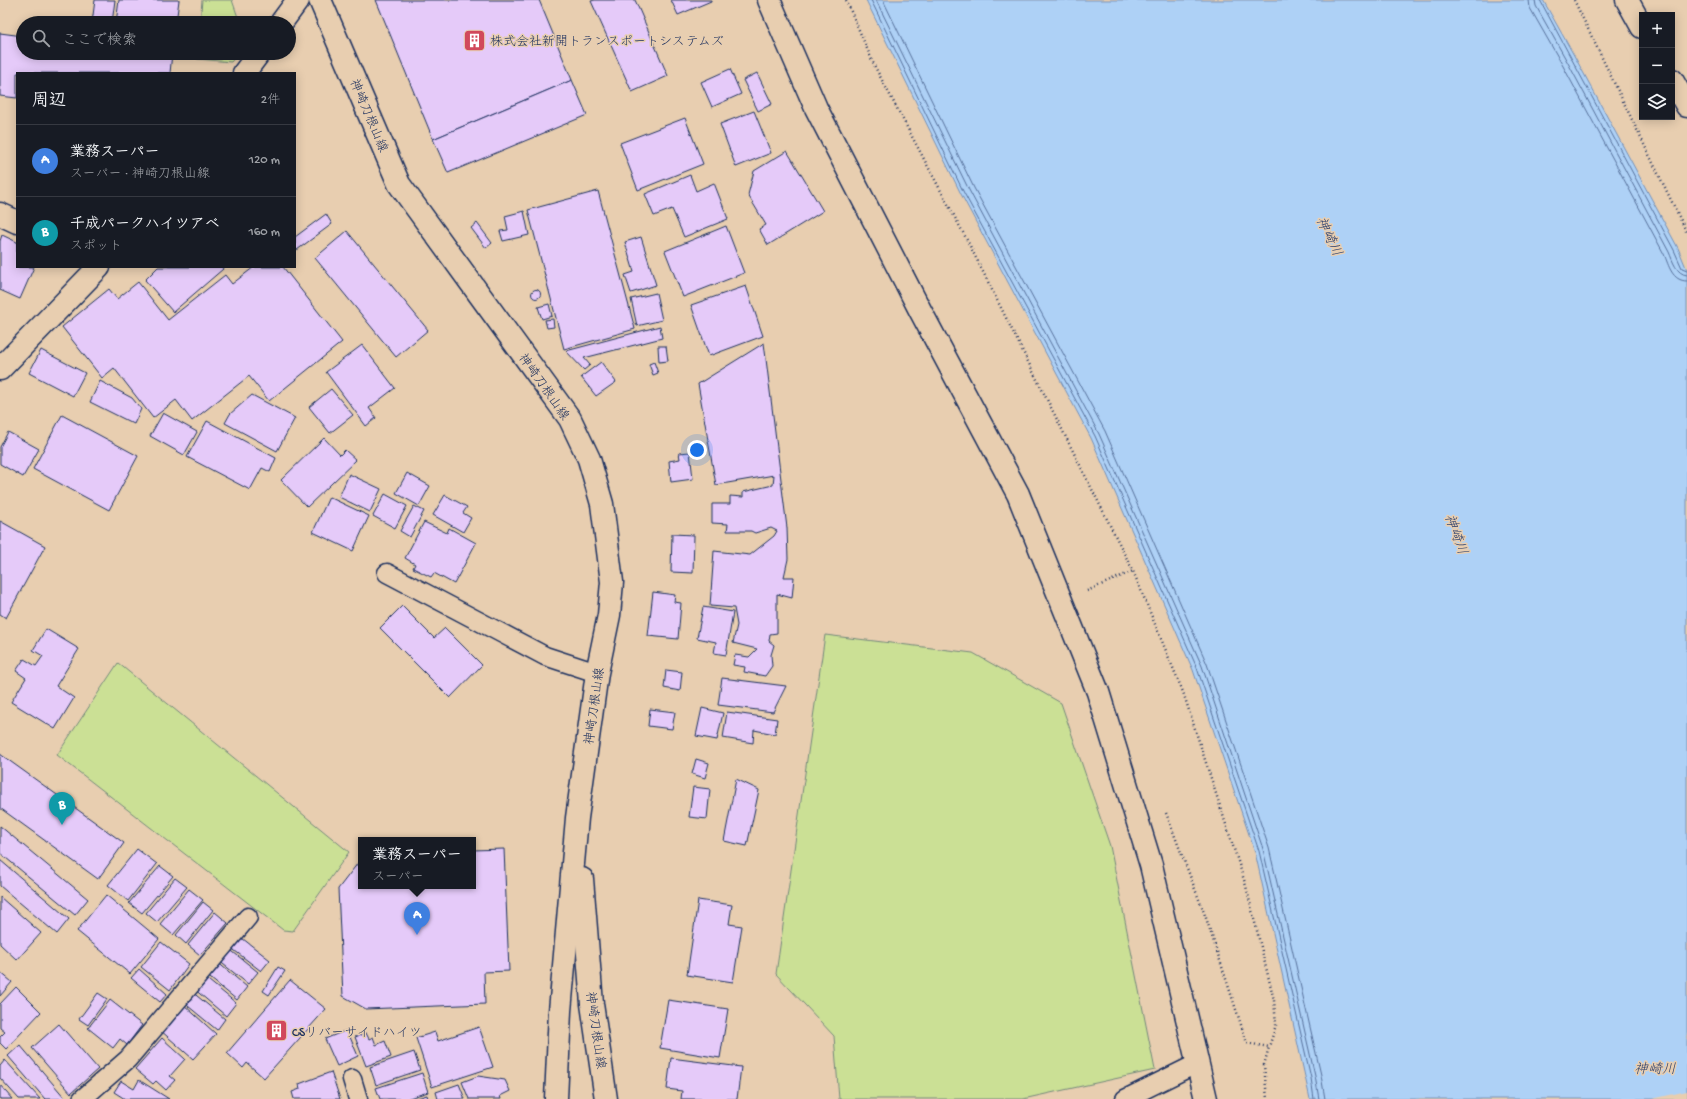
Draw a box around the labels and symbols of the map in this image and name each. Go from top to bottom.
building icon: 株式会社新開トランスポートシステムズ [461,27,487,53]
place label: 株式会社新開トランスポートシステムズ [490,34,724,50]
street label: 神崎刀根山線 [346,77,390,156]
water label: 神崎川 [1311,214,1345,260]
street label: 神崎刀根山線 [514,351,572,424]
your location [687,440,707,460]
water label: 神崎川 [1439,512,1471,557]
street label: 神崎刀根山線 [583,666,608,746]
pin: B [49,792,75,825]
pin: A [404,902,430,935]
street label: 神崎刀根山線 [582,991,608,1071]
building icon: CSリバーサイドハイツ [263,1018,289,1044]
place label: CSリバーサイドハイツ [292,1026,422,1041]
water label: 神崎川 [1634,1061,1676,1079]

